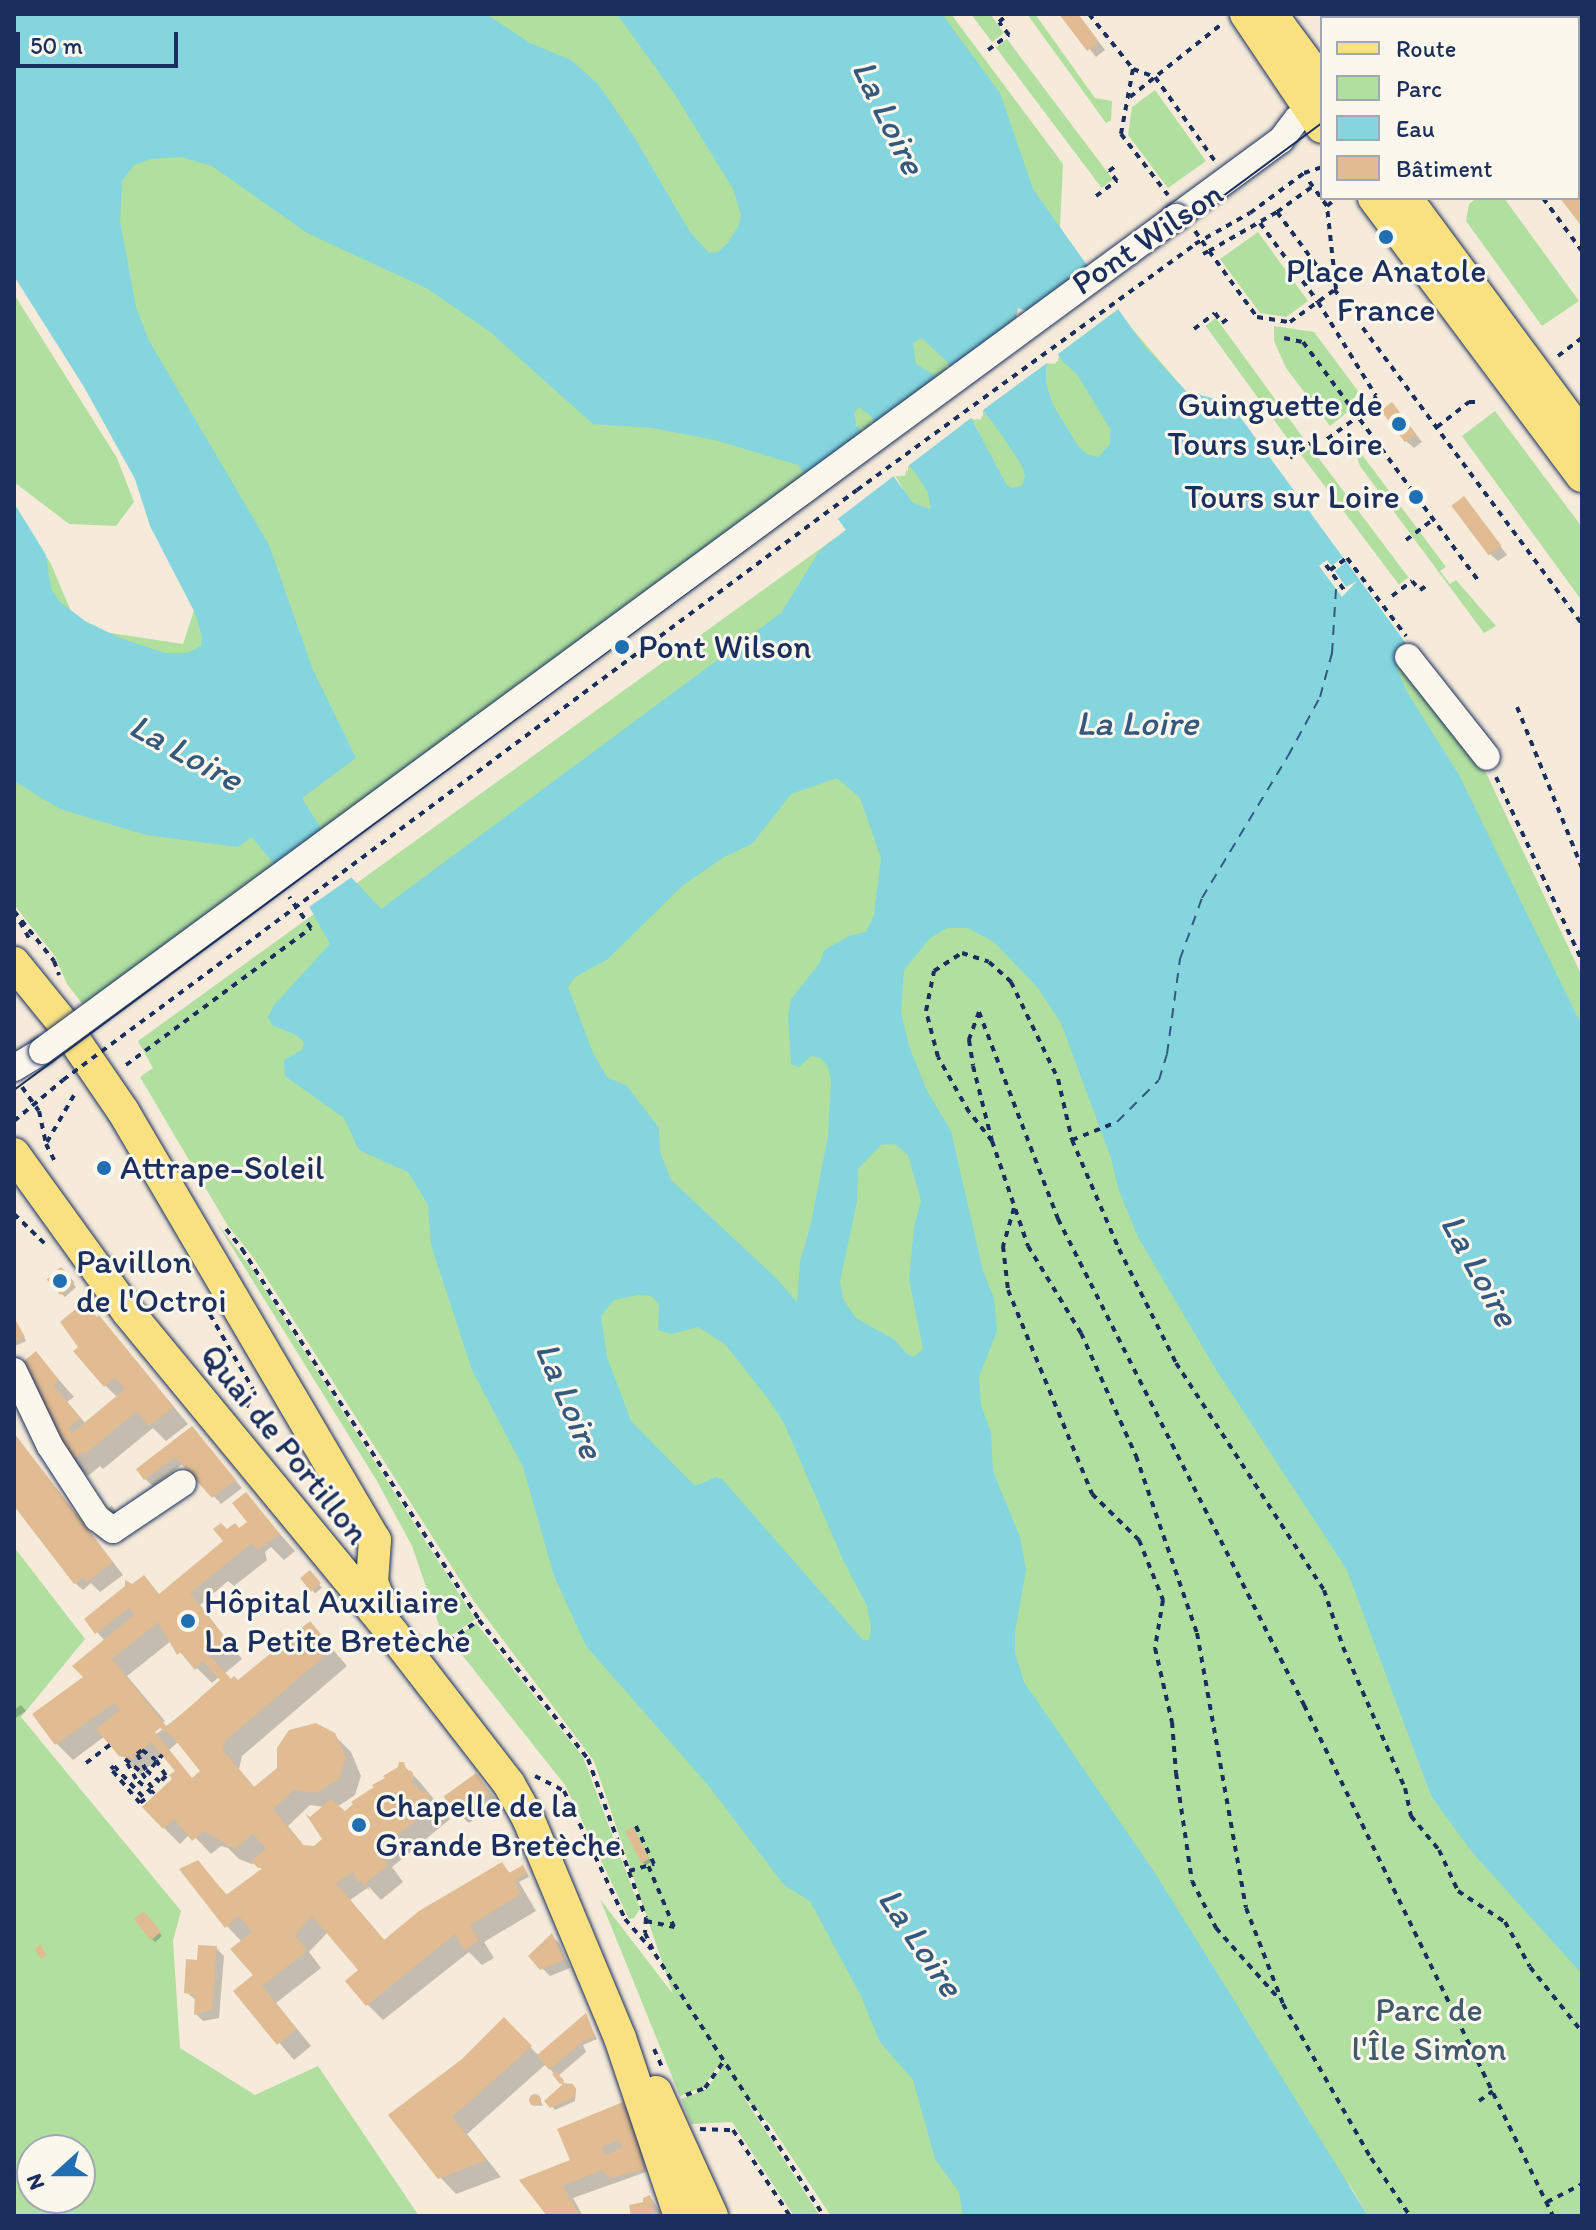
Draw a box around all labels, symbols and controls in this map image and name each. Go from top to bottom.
scale bar [20,16,182,66]
legend [1320,16,1580,200]
text: 50 m [30,31,83,60]
text: Route [1396,34,1456,63]
water label: La Loire [843,52,935,182]
text: Parc [1396,74,1442,103]
text: Eau [1396,114,1435,143]
text: Bâtiment [1396,154,1492,183]
street label: Pont Wilson [1063,172,1231,304]
marker: Place Anatole France [1377,228,1395,246]
place label: Place Anatole France [1286,250,1486,330]
place label: Guinguette de Tours sur Loire [1167,384,1383,464]
marker: Guinguette de Tours sur Loire [1390,415,1408,433]
place label: Tours sur Loire [1184,477,1400,517]
marker: Tours sur Loire [1407,488,1425,506]
place label: Pont Wilson [638,627,812,667]
marker: Pont Wilson [613,638,631,656]
water label: La Loire [1076,701,1198,745]
water label: La Loire [122,703,250,801]
place label: Attrape-Soleil [120,1148,324,1188]
marker: Attrape-Soleil [95,1159,113,1177]
water label: La Loire [1431,1206,1529,1334]
place label: Pavillon de l'Octroi [76,1241,227,1320]
marker: Pavillon de l'Octroi [51,1272,69,1290]
water label: La Loire [526,1335,614,1465]
street label: Quai de Portillon [192,1336,378,1552]
place label: Hôpital Auxiliaire La Petite Bretèche [204,1581,470,1660]
marker: Hôpital Auxiliaire La Petite Bretèche [179,1612,197,1630]
place label: Chapelle de la Grande Bretèche [375,1785,621,1864]
marker: Chapelle de la Grande Bretèche [350,1816,368,1834]
water label: La Loire [869,1879,973,2005]
park label: Parc de l'Île Simon [1352,1989,1506,2068]
north arrow [16,2134,96,2214]
text: N [20,2170,50,2194]

